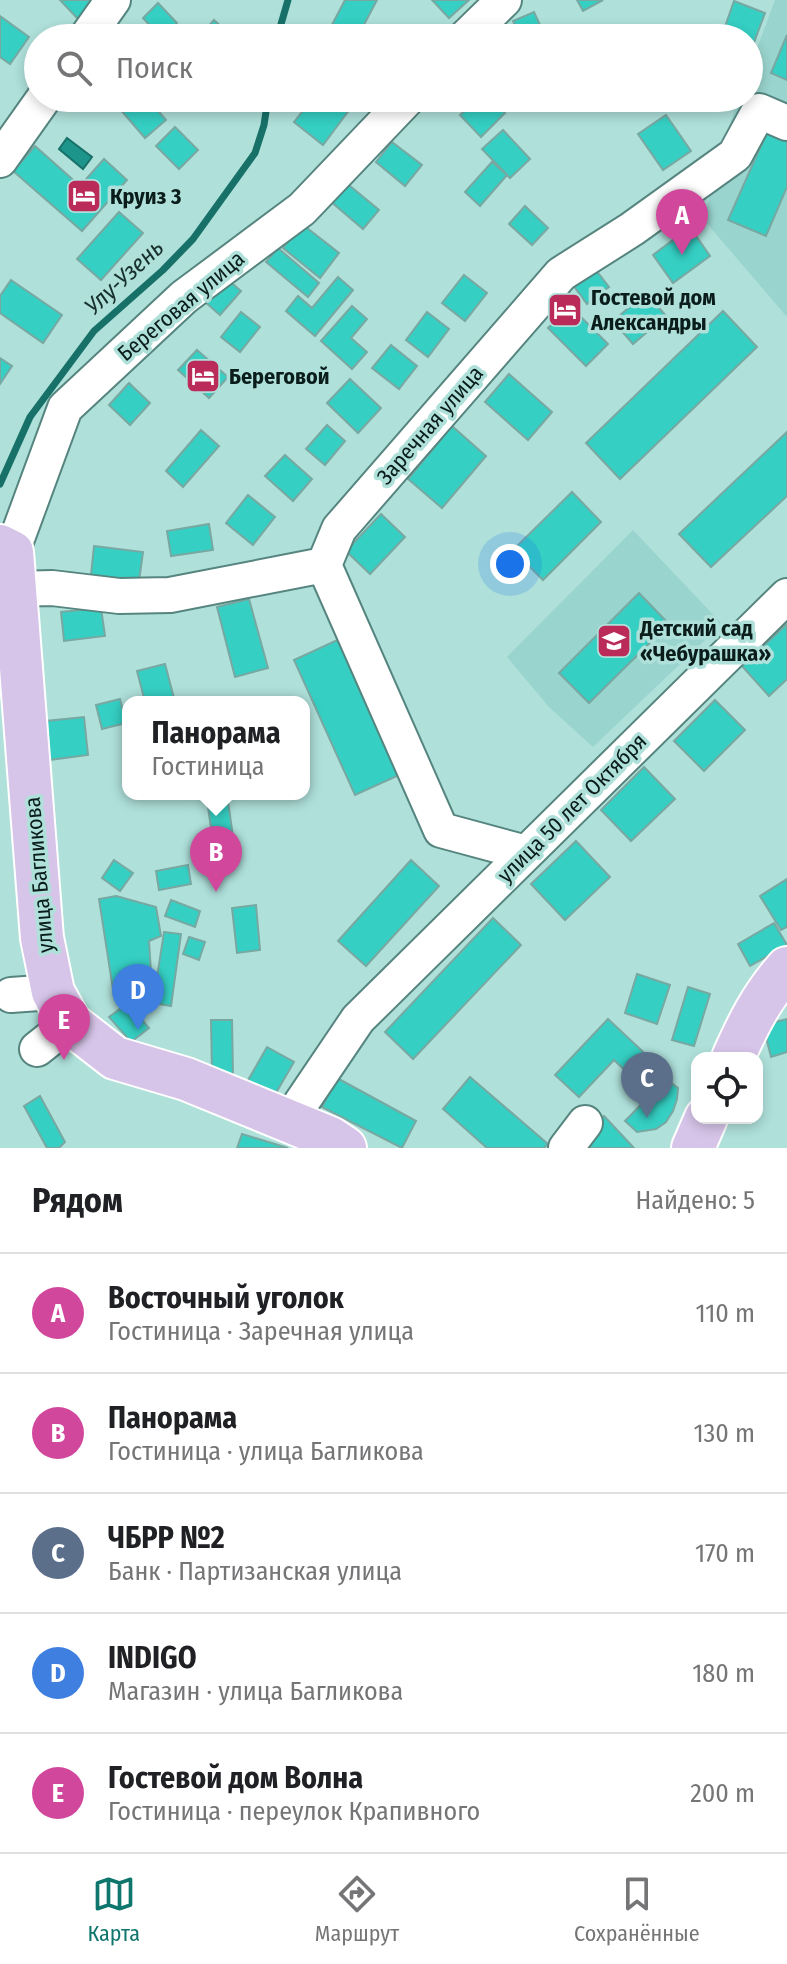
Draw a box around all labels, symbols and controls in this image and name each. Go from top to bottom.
search box [24,24,763,112]
icon: search [52,46,96,90]
text: Поиск [116,50,193,86]
hotel icon: Круиз 3 [65,177,103,215]
place label: Круиз 3 [110,183,182,210]
pin: A [656,189,708,255]
water label: Улу-Узень [79,234,169,320]
street label: Береговая улица [112,245,250,367]
place label: Гостевой дом Александры [590,284,716,336]
hotel icon: Гостевой дом Александры [546,291,584,329]
hotel icon: Береговой [184,357,222,395]
street label: Заречная улица [371,360,489,490]
place label: Береговой [229,363,330,390]
your location [490,544,530,584]
place label: Детский сад «Чебурашка» [639,615,771,667]
school or university icon: Детский сад «Чебурашка» [595,622,633,660]
popup [122,696,310,800]
text: Панорама [151,715,281,751]
street label: улица 50 лет Октября [492,728,652,888]
text: Гостиница [151,751,264,782]
street label: улица Багликова [19,796,59,954]
pin: B [190,826,242,892]
pin: D [112,964,164,1030]
pin: E [38,994,90,1060]
pin: C [621,1052,673,1118]
map controls [691,1052,763,1124]
button: locate [691,1052,763,1124]
text: Рядом [32,1180,123,1221]
text: Найдено: 5 [636,1185,755,1216]
text: Восточный уголок [108,1280,344,1316]
text: A [51,1298,65,1329]
text: 110 m [695,1298,755,1329]
text: Гостиница · Заречная улица [108,1316,414,1347]
text: Панорама [108,1400,237,1436]
text: B [51,1418,65,1449]
text: 130 m [693,1418,755,1449]
text: Гостиница · улица Багликова [108,1436,424,1467]
text: ЧБРР №2 [108,1520,225,1556]
text: C [51,1538,65,1569]
text: 170 m [695,1538,755,1569]
text: Банк · Партизанская улица [108,1556,402,1587]
text: INDIGO [108,1640,197,1676]
text: D [50,1658,66,1689]
text: 180 m [692,1658,755,1689]
text: Магазин · улица Багликова [108,1676,403,1707]
text: Гостевой дом Волна [108,1760,363,1796]
text: E [52,1778,64,1809]
text: 200 m [690,1778,755,1809]
text: Гостиница · переулок Крапивного [108,1796,480,1827]
tab: Карта [87,1872,140,1947]
tab: Маршрут [315,1872,399,1947]
tab: Сохранённые [574,1872,700,1947]

